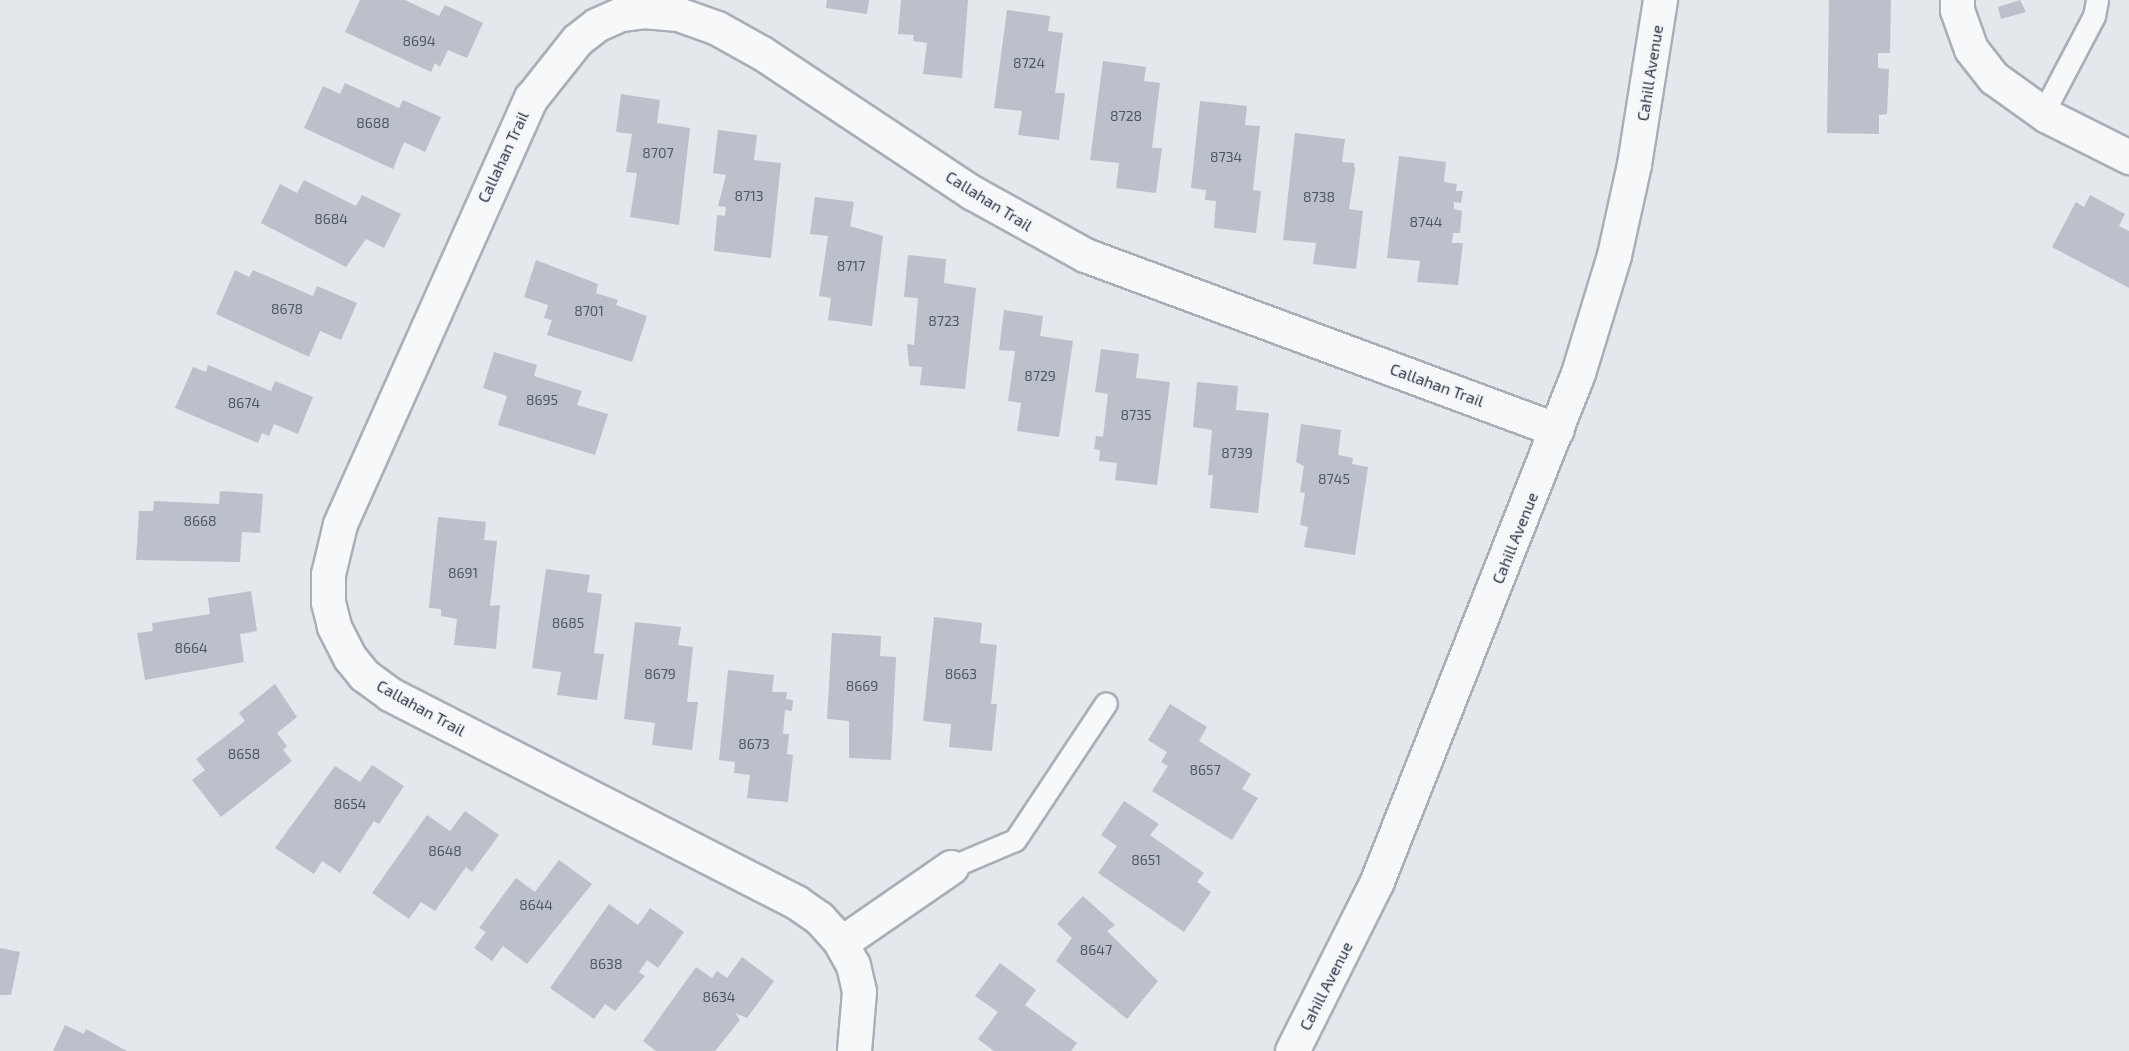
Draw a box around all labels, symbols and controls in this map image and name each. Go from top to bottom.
street label: Cahill Avenue [1633,23,1667,123]
house number: 8694 [402,33,436,49]
house number: 8724 [1013,55,1045,71]
street label: Callahan Trail [473,108,533,206]
house number: 8728 [1110,108,1142,124]
house number: 8688 [356,115,390,131]
house number: 8707 [642,145,674,161]
house number: 8734 [1210,149,1242,165]
street label: Callahan Trail [942,167,1036,235]
house number: 8713 [734,188,764,204]
house number: 8738 [1303,189,1335,205]
house number: 8684 [314,211,348,227]
house number: 8744 [1410,214,1442,230]
house number: 8717 [837,258,865,274]
house number: 8678 [271,301,303,317]
house number: 8701 [574,303,604,319]
house number: 8723 [928,313,960,329]
street label: Callahan Trail [1387,359,1487,411]
house number: 8729 [1024,368,1056,384]
house number: 8695 [526,392,558,408]
house number: 8674 [228,395,260,411]
house number: 8735 [1121,407,1151,423]
house number: 8739 [1221,445,1253,461]
house number: 8745 [1318,471,1350,487]
street label: Cahill Avenue [1488,489,1542,587]
house number: 8668 [183,513,217,529]
house number: 8691 [448,565,478,581]
house number: 8685 [552,615,584,631]
house number: 8664 [174,640,208,656]
house number: 8679 [644,666,676,682]
house number: 8663 [945,666,977,682]
street label: Callahan Trail [373,676,469,740]
house number: 8669 [846,678,878,694]
house number: 8673 [738,736,770,752]
house number: 8658 [228,746,260,762]
house number: 8657 [1189,762,1221,778]
house number: 8654 [334,796,366,812]
house number: 8648 [428,843,462,859]
house number: 8651 [1131,852,1161,868]
house number: 8644 [519,897,553,913]
street label: Cahill Avenue [1295,938,1357,1034]
house number: 8647 [1080,942,1112,958]
house number: 8638 [590,956,622,972]
house number: 8634 [703,989,735,1005]

